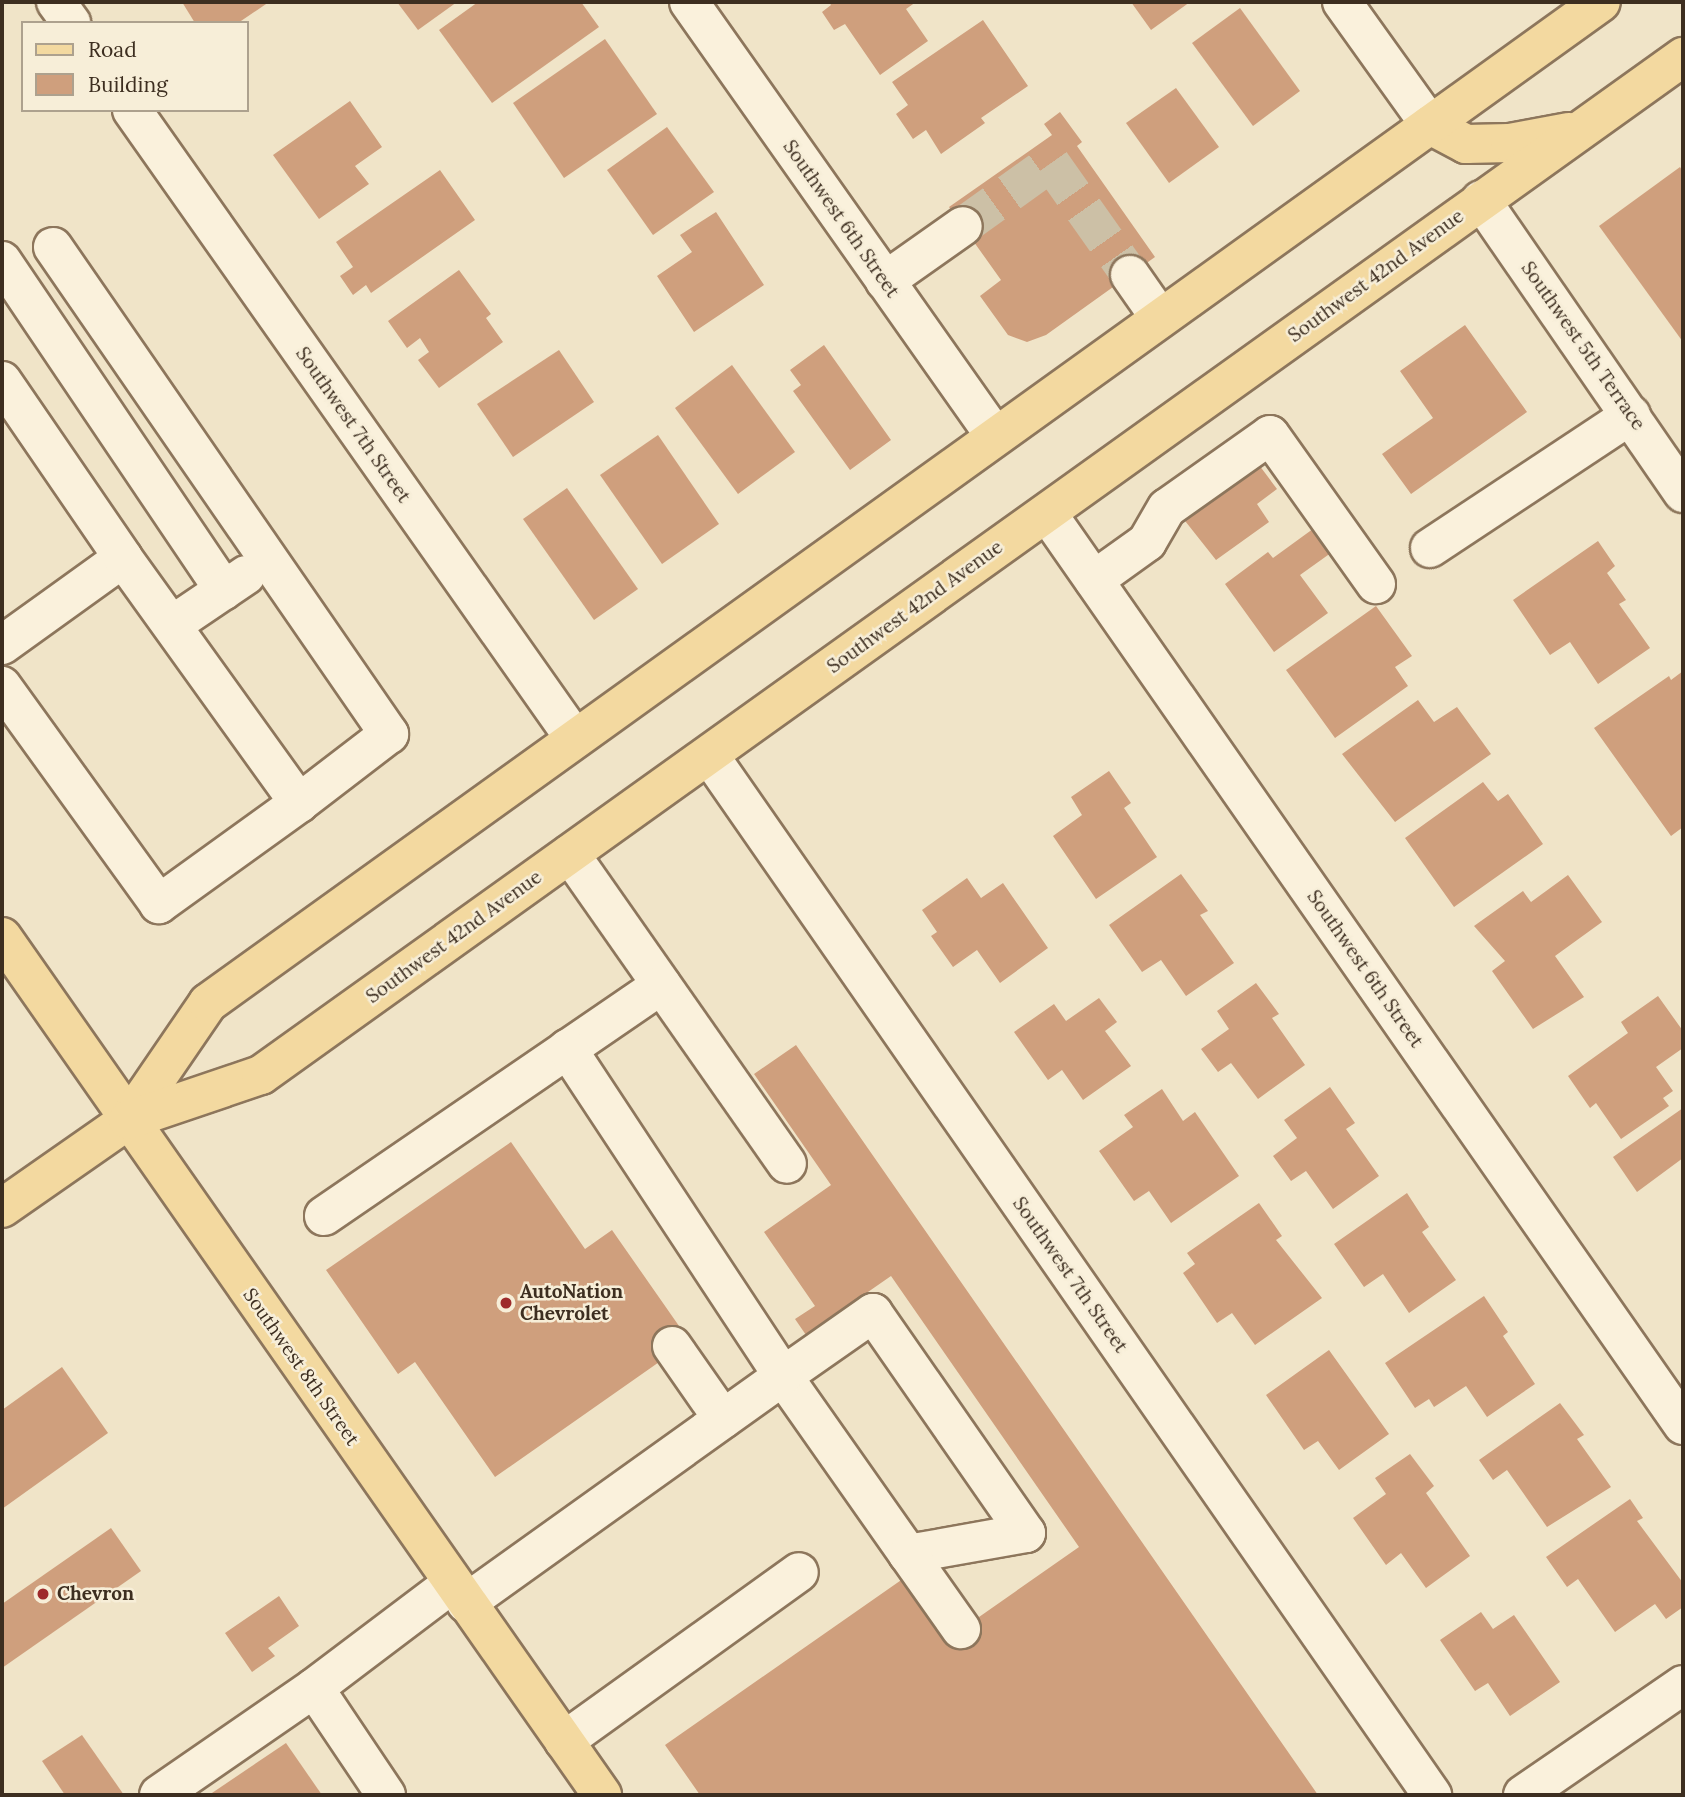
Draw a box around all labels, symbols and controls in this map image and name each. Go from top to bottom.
legend [21,21,248,112]
text: Road [88,36,137,63]
text: Building [88,71,168,98]
street label: Southwest 6th Street [778,136,904,302]
street label: Southwest 42nd Avenue [1284,205,1468,347]
street label: Southwest 5th Terrace [1516,257,1650,435]
street label: Southwest 7th Street [291,343,415,507]
street label: Southwest 42nd Avenue [823,536,1007,678]
street label: Southwest 42nd Avenue [362,866,546,1008]
street label: Southwest 6th Street [1302,886,1428,1052]
street label: Southwest 7th Street [1008,1193,1132,1357]
place label: AutoNation Chevrolet [520,1281,623,1325]
street label: Southwest 8th Street [238,1284,364,1450]
marker: AutoNation Chevrolet [498,1295,514,1311]
place label: Chevron [57,1583,134,1605]
marker: Chevron [35,1586,51,1602]

